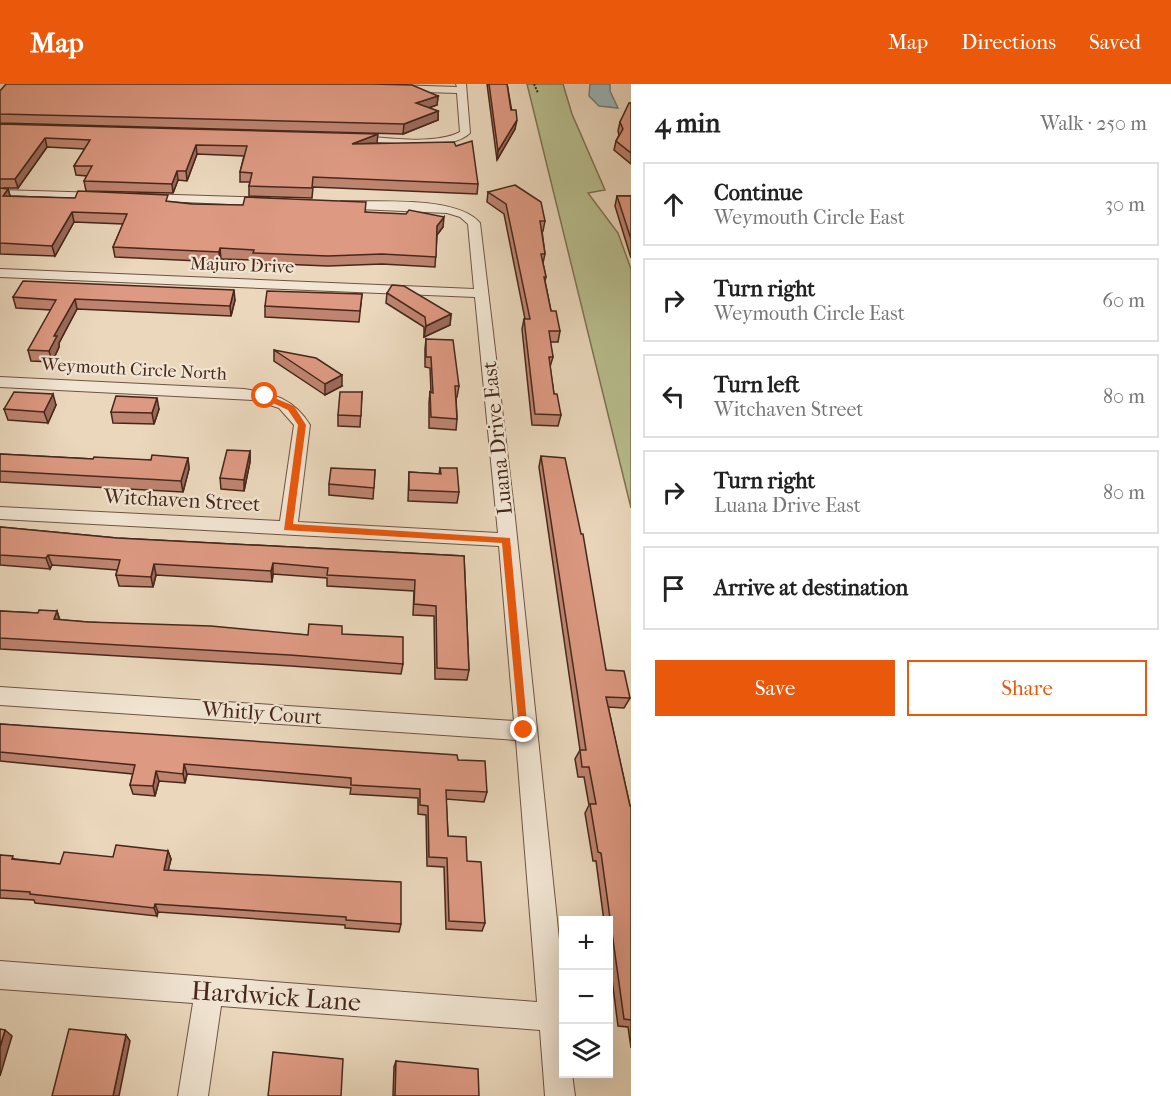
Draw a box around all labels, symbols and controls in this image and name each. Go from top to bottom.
text: Map [30,26,84,59]
text: Map [888,30,928,54]
text: Directions [961,30,1056,54]
text: Saved [1089,30,1141,54]
text: 4 min [655,108,720,139]
text: Walk · 250 m [1040,112,1147,135]
text: Continue [714,180,803,206]
icon: ahead [657,188,690,221]
text: 30 m [1105,193,1145,216]
text: Weymouth Circle East [714,206,905,229]
street label: Majuro Drive [190,253,294,278]
text: Turn right [714,276,815,302]
icon: right [657,284,690,317]
text: 60 m [1102,289,1145,312]
text: Weymouth Circle East [714,302,905,325]
street label: Weymouth Circle North [40,354,227,385]
street label: Luana Drive East [477,360,517,516]
text: Turn left [714,372,800,398]
icon: left [657,380,690,413]
route start [251,382,277,408]
text: 80 m [1103,385,1145,408]
text: Witchaven Street [714,398,863,421]
text: Turn right [714,468,815,494]
icon: right [657,476,690,509]
text: 80 m [1103,481,1145,504]
street label: Witchaven Street [102,484,261,516]
text: Luana Drive East [714,494,861,517]
icon: arrive [657,572,690,605]
text: Arrive at destination [714,575,908,601]
button: Save [655,660,895,716]
button: Share [907,660,1147,716]
street label: Whitly Court [200,697,323,729]
route end [510,716,536,742]
map controls [559,916,613,1078]
button: + [559,916,613,970]
button: − [559,970,613,1024]
street label: Hardwick Lane [190,975,362,1018]
button: layers [559,1024,613,1078]

